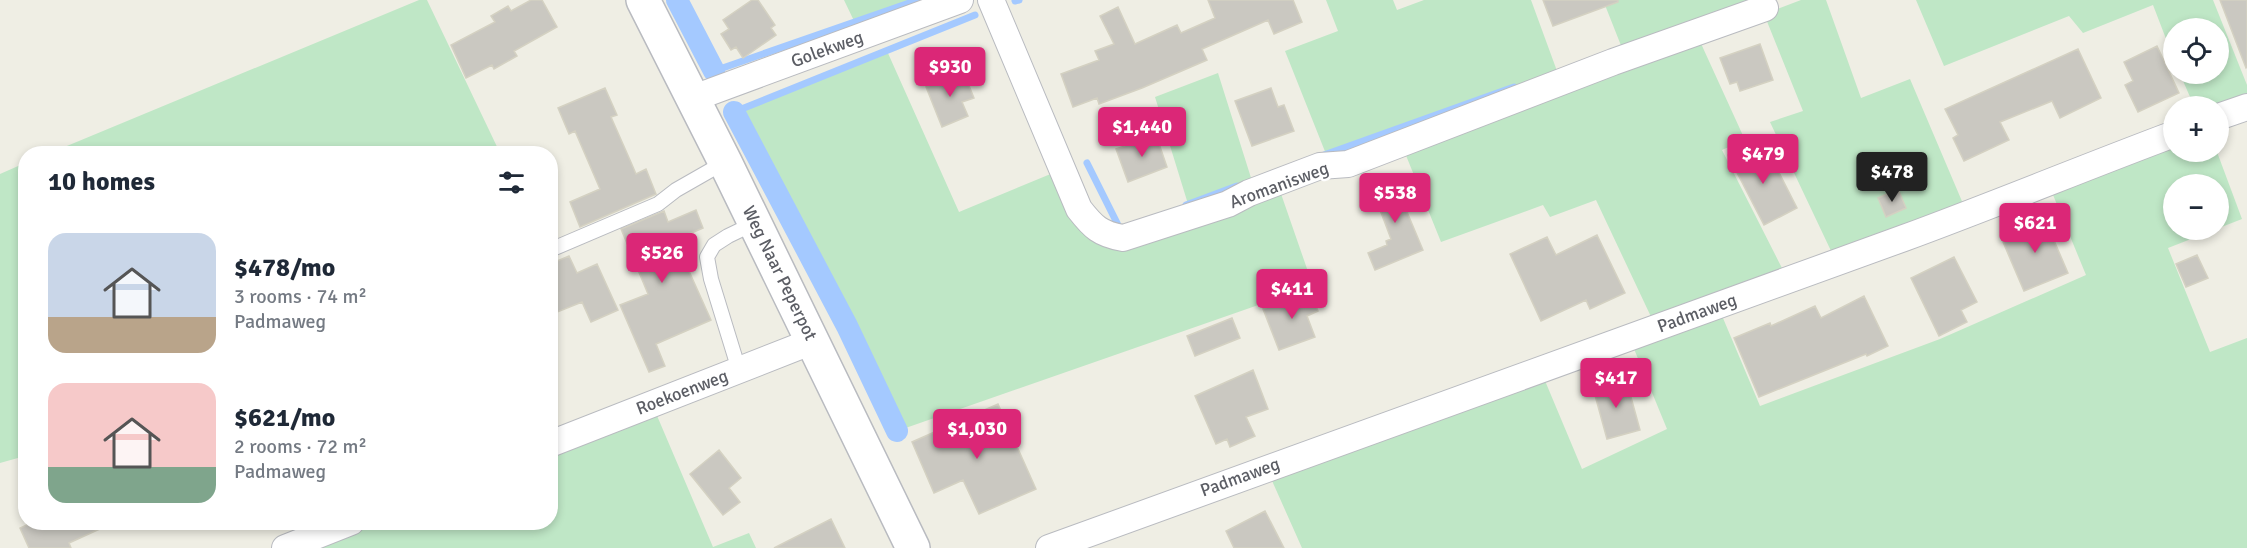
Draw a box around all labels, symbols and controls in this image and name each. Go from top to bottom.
map controls [2163,18,2229,240]
button: locate [2163,18,2229,84]
street label: Golekweg [788,26,866,72]
pin: $930 [914,47,986,98]
text: $930 [928,54,972,79]
button: + [2163,96,2229,162]
pin: $1,440 [1093,107,1191,158]
text: $1,440 [1112,114,1172,139]
pin: $479 [1727,134,1799,185]
text: $479 [1741,141,1785,166]
pin: $478 [1856,152,1928,203]
street label: Aromanisweg [1226,157,1332,213]
text: $478 [1870,159,1914,184]
text: 10 homes [48,166,155,198]
icon: filters [495,166,528,199]
pin: $538 [1359,173,1431,224]
button: − [2163,174,2229,240]
text: $538 [1373,180,1417,205]
street label: Weg Naar Peperpot [738,202,822,344]
pin: $621 [1999,203,2071,254]
text: $621 [2013,210,2057,235]
pin: $526 [626,233,698,284]
text: $526 [640,240,684,265]
text: $478/mo [234,252,335,284]
icon: home [96,257,168,329]
pin: $411 [1256,269,1328,320]
text: $411 [1270,276,1314,301]
text: 3 rooms · 74 m² [234,284,367,309]
street label: Padmaweg [1654,288,1740,338]
text: Padmaweg [234,309,326,334]
pin: $417 [1580,358,1652,409]
street label: Roekoenweg [633,364,731,420]
text: $417 [1594,365,1638,390]
text: $621/mo [234,402,335,434]
icon: home [96,407,168,479]
pin: $1,030 [928,409,1026,460]
text: $1,030 [947,416,1007,441]
text: 2 rooms · 72 m² [234,434,367,459]
street label: Padmaweg [1197,452,1283,502]
text: Padmaweg [234,459,326,484]

